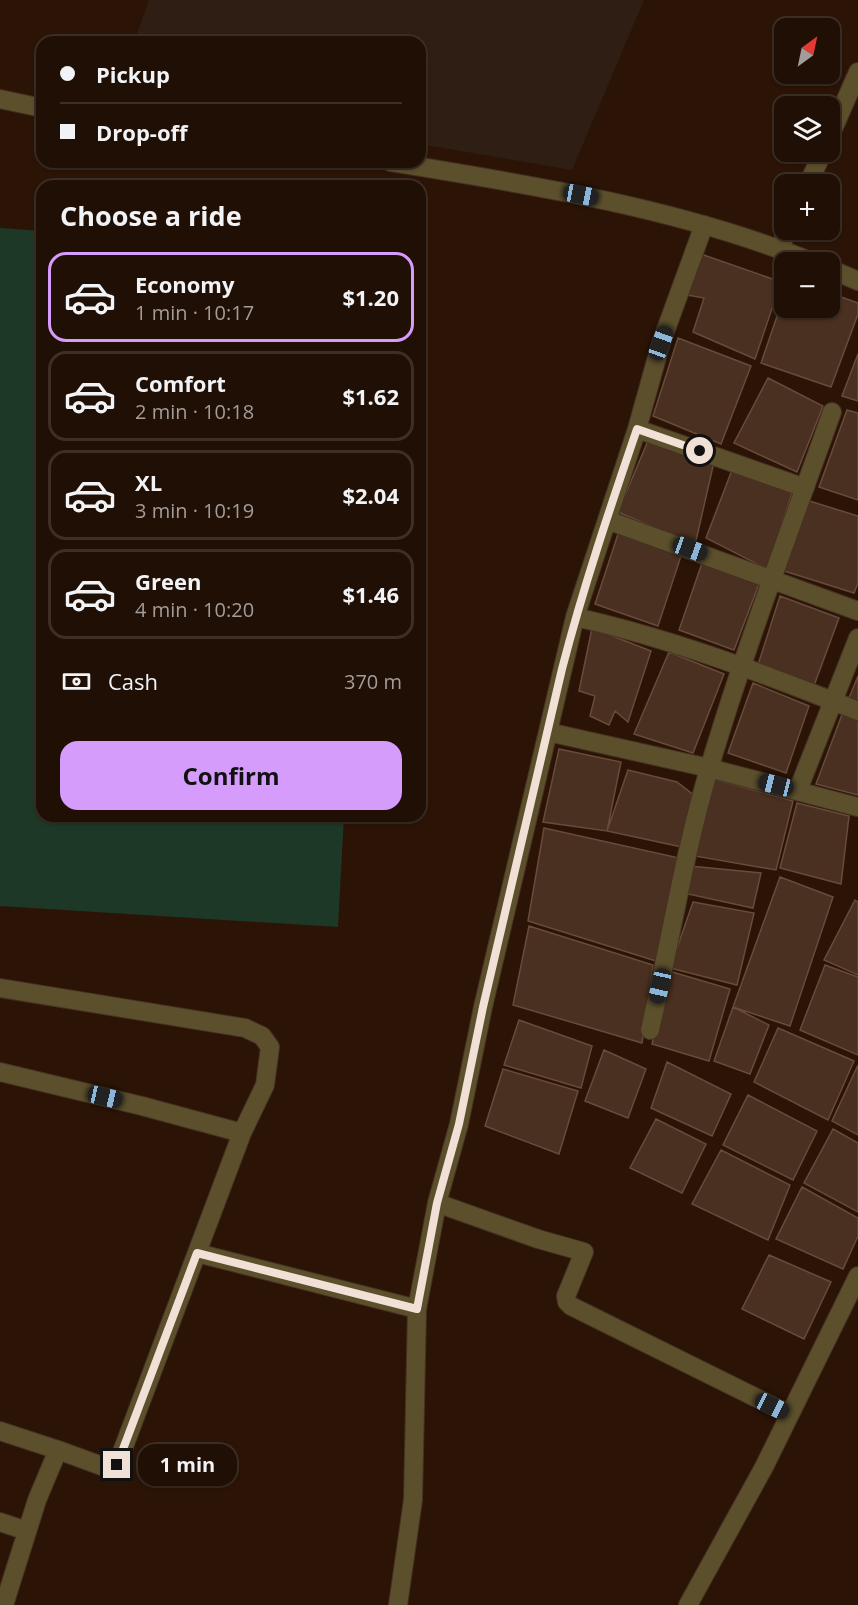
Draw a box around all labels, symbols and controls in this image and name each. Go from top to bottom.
north arrow [774,18,840,84]
map controls [774,18,840,318]
text: Pickup [96,59,170,89]
button: layers [774,96,840,162]
text: Drop-off [96,117,188,147]
button: + [774,174,840,240]
car [562,183,600,207]
text: Choose a ride [60,197,242,234]
button: − [774,252,840,318]
text: Economy [135,269,234,299]
icon: car [63,270,117,324]
text: $1.20 [342,282,399,312]
text: 1 min · 10:17 [135,299,254,326]
car [646,323,676,363]
text: Comfort [135,368,226,398]
icon: car [63,369,117,423]
text: $1.62 [342,381,399,411]
text: 2 min · 10:18 [135,398,254,425]
route start [686,437,713,464]
text: XL [135,467,162,497]
icon: car [63,468,117,522]
text: $2.04 [342,480,399,510]
text: 3 min · 10:19 [135,497,254,524]
car [670,534,710,564]
text: Green [135,566,201,596]
icon: car [63,567,117,621]
text: $1.46 [342,579,399,609]
text: 4 min · 10:20 [135,596,254,623]
icon: cash [60,665,93,698]
text: Cash [108,666,158,696]
text: 370 m [344,668,402,695]
button: Confirm [60,741,402,810]
car [756,772,796,798]
car [647,966,673,1006]
car [85,1084,125,1110]
car [752,1390,792,1422]
callout: 1 min [138,1444,237,1486]
route end [103,1451,130,1478]
text: 1 min [160,1451,215,1478]

